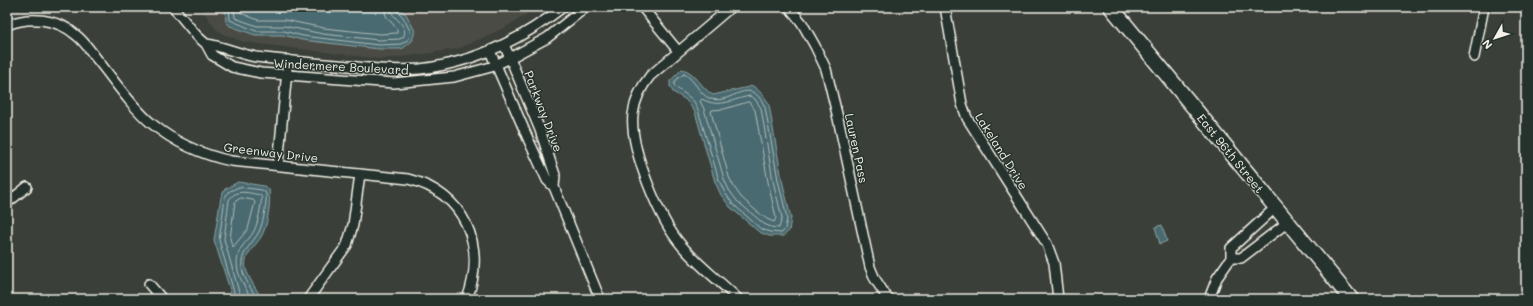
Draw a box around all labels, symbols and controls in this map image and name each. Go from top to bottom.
north arrow [1475,18,1515,58]
text: N [1478,37,1495,53]
street label: Windermere Boulevard [273,54,409,78]
street label: Parkway Drive [521,68,567,154]
street label: Lakeland Drive [972,109,1032,193]
street label: East 96th Street [1194,110,1268,196]
street label: Lauren Pass [842,112,872,184]
street label: Greenway Drive [223,138,319,166]

